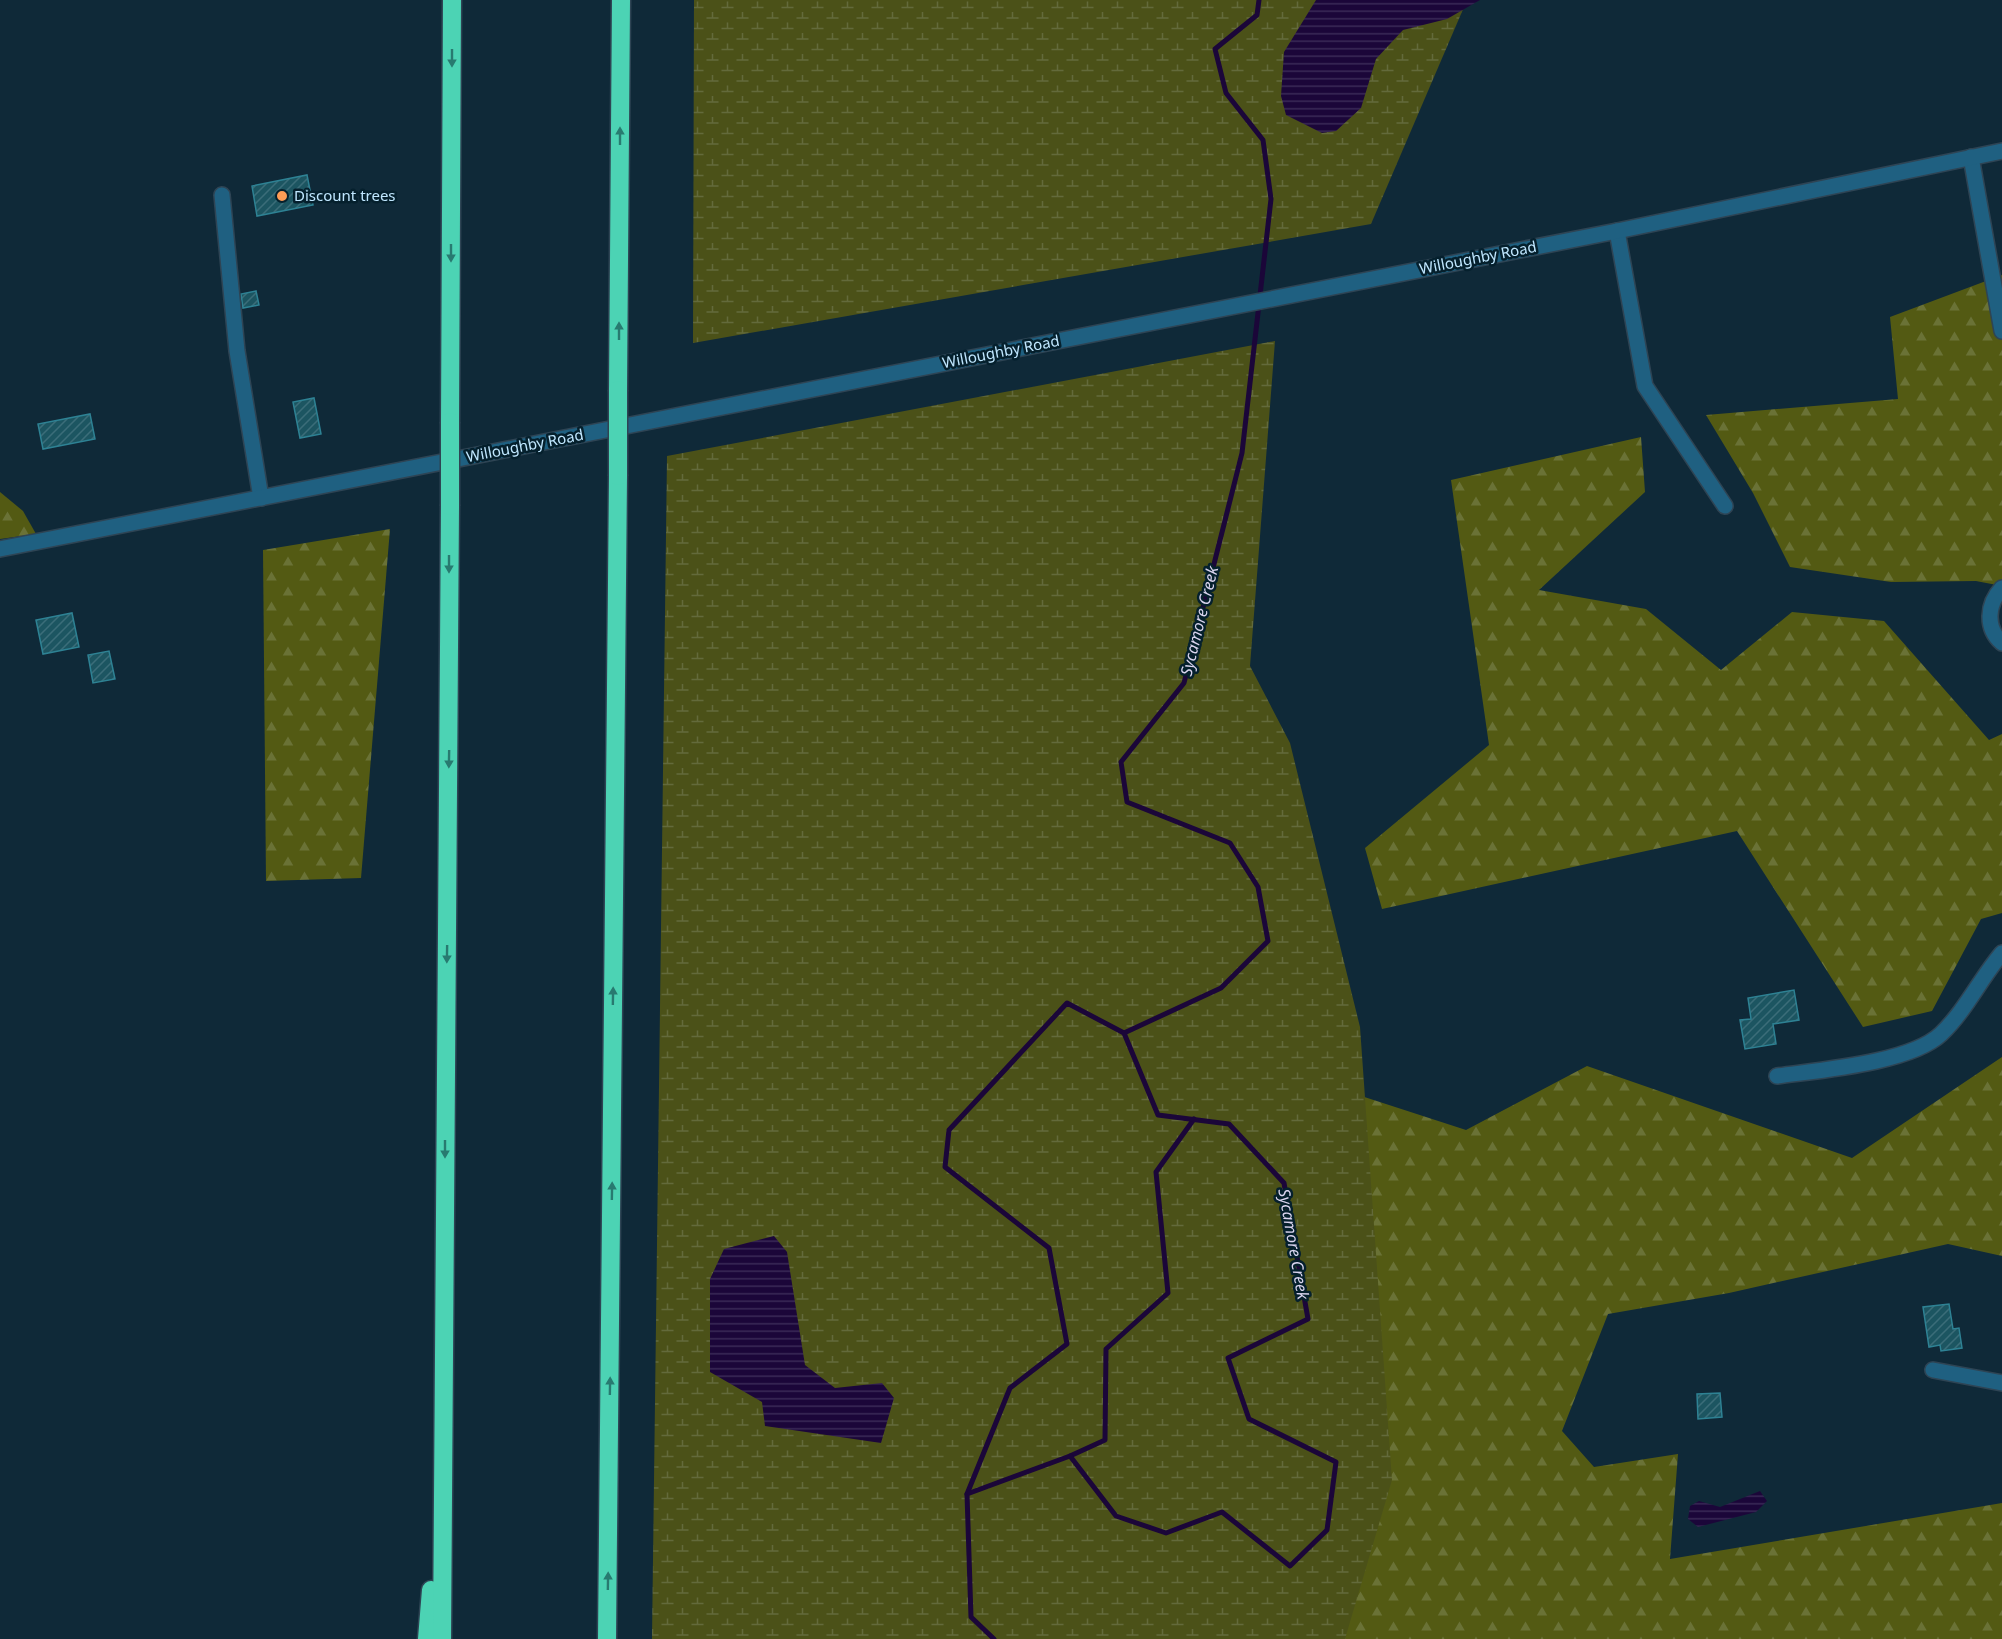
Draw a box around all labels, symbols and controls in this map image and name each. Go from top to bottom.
one-way arrow [447,49,457,68]
one-way arrow [615,127,625,146]
place label: Discount trees [294,185,396,205]
marker: Discount trees [275,189,289,203]
street label: Willoughby Road [1418,236,1538,278]
one-way arrow [446,244,456,263]
one-way arrow [614,322,624,341]
street label: Willoughby Road [941,330,1061,372]
street label: Willoughby Road [465,424,585,466]
one-way arrow [444,555,454,574]
water label: Sycamore Creek [1175,563,1224,678]
one-way arrow [444,750,454,769]
one-way arrow [442,945,452,964]
one-way arrow [609,986,618,1005]
one-way arrow [440,1140,450,1159]
one-way arrow [607,1181,616,1200]
water label: Sycamore Creek [1273,1187,1315,1302]
one-way arrow [605,1376,615,1395]
one-way arrow [603,1571,613,1590]

